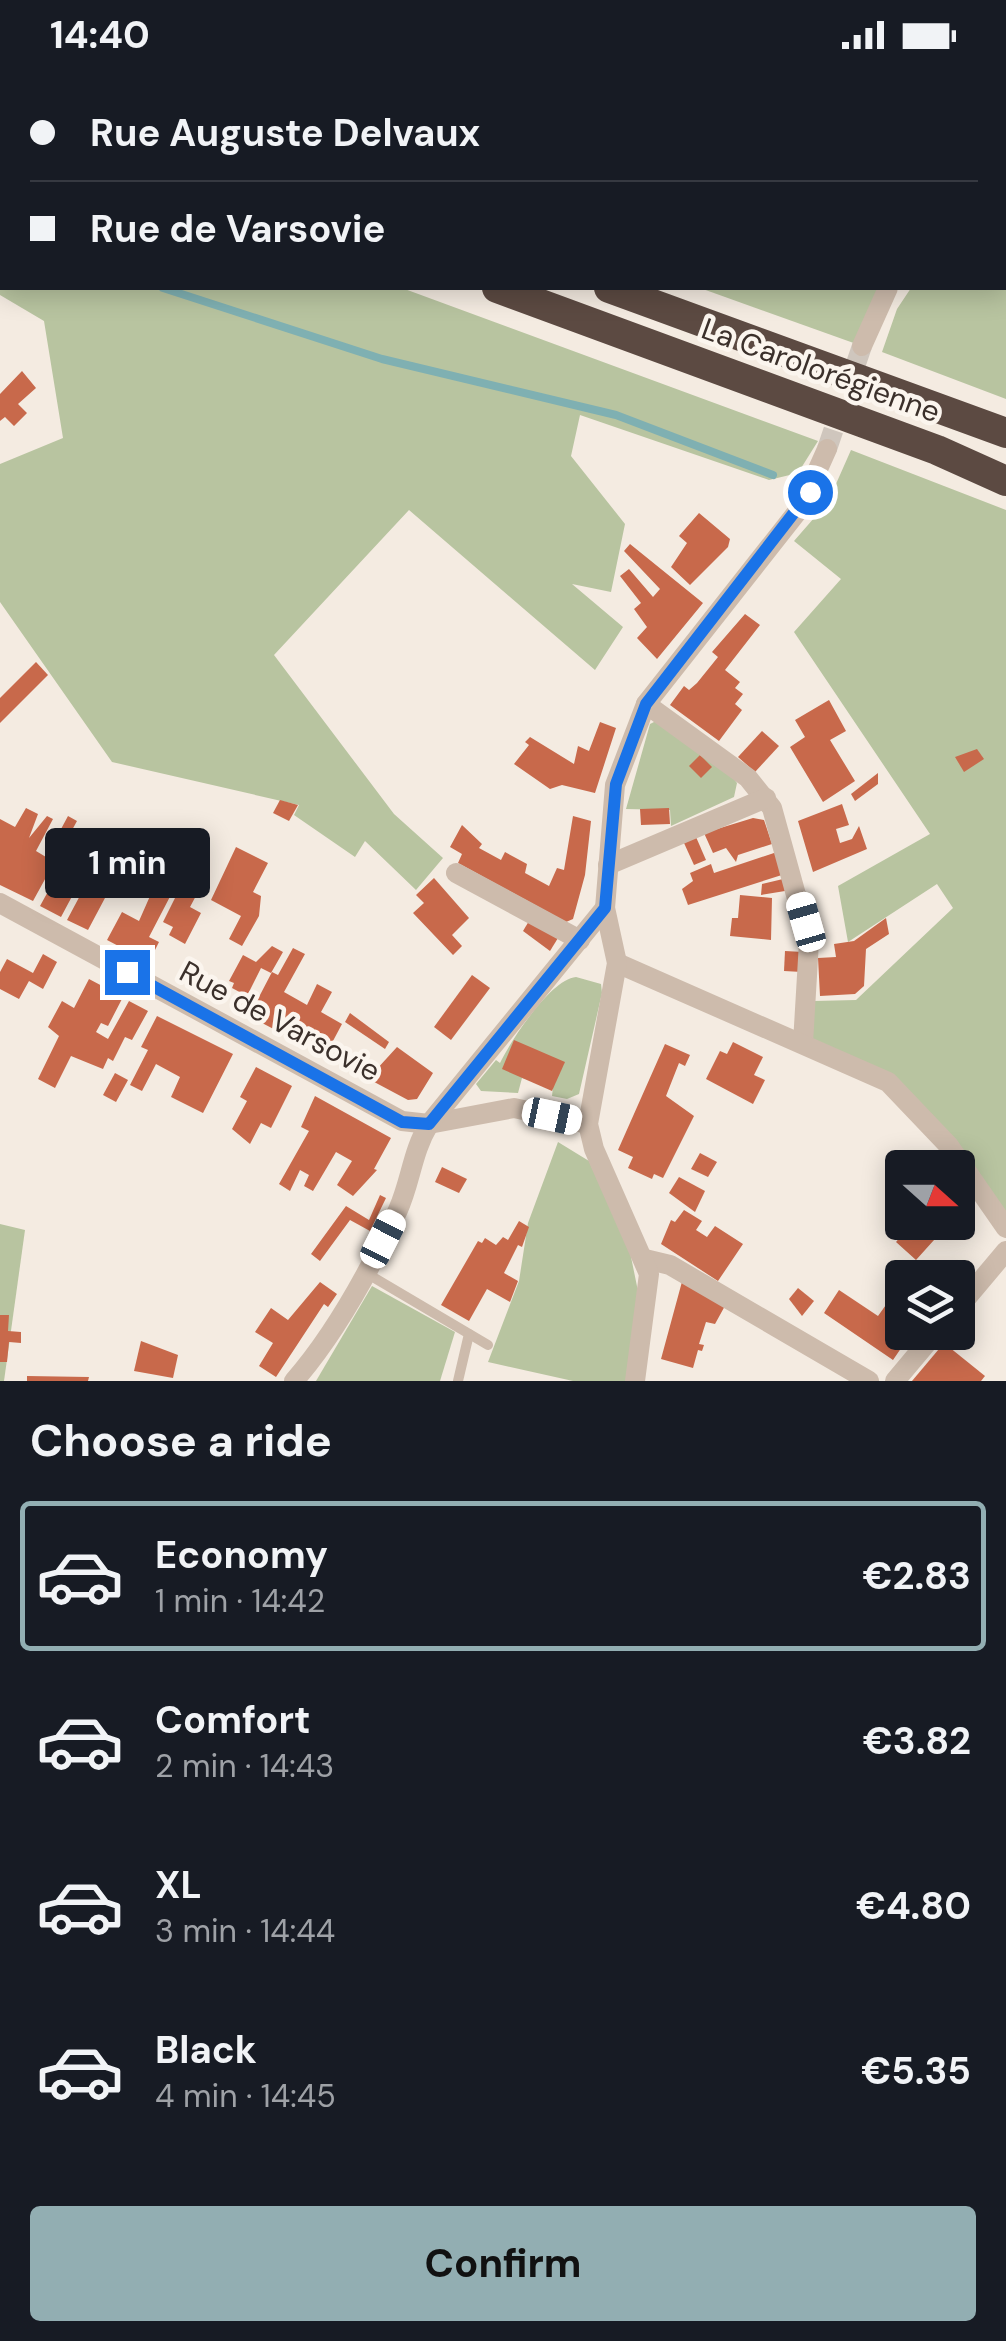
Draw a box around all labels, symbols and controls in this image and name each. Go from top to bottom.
text: 14:40 [50,10,150,60]
text: Rue Auguste Delvaux [90,108,480,158]
text: Rue de Varsovie [90,204,385,254]
street label: La Carolorégienne [697,309,945,431]
route start [788,470,833,515]
callout: 1 min [44,827,210,897]
text: 1 min [89,842,166,884]
car [783,889,829,955]
route end [105,950,150,995]
street label: Rue de Varsovie [173,952,387,1090]
car [520,1095,584,1137]
north arrow [885,1150,975,1240]
map controls [885,1150,975,1350]
car [356,1205,410,1273]
button: layers [885,1260,975,1350]
text: Choose a ride [30,1411,332,1470]
text: Economy [155,1530,328,1580]
icon: car [35,1531,125,1621]
text: €2.83 [863,1551,971,1601]
text: 1 min · 14:42 [155,1580,325,1622]
text: Comfort [155,1695,311,1745]
icon: car [35,1696,125,1786]
text: €3.82 [863,1716,971,1766]
text: 2 min · 14:43 [155,1745,334,1787]
text: XL [155,1860,202,1910]
icon: car [35,1861,125,1951]
text: €4.80 [856,1881,971,1931]
text: 3 min · 14:44 [155,1910,335,1952]
text: Black [155,2025,257,2075]
icon: car [35,2026,125,2116]
text: €5.35 [861,2046,971,2096]
text: 4 min · 14:45 [155,2075,336,2117]
button: Confirm [30,2206,976,2321]

